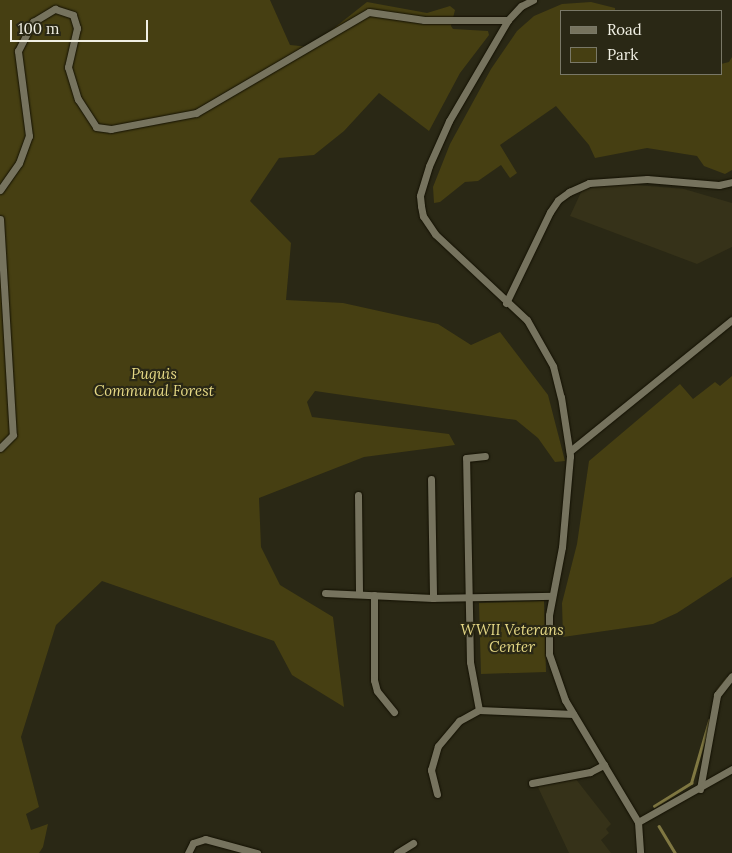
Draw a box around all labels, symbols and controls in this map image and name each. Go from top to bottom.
scale bar [12,10,150,42]
legend [560,10,722,75]
text: 100 m [18,19,59,38]
text: Road [607,20,642,39]
text: Park [607,45,638,64]
park label: Puguis Communal Forest [94,364,214,399]
park label: WWII Veterans Center [460,620,564,655]

